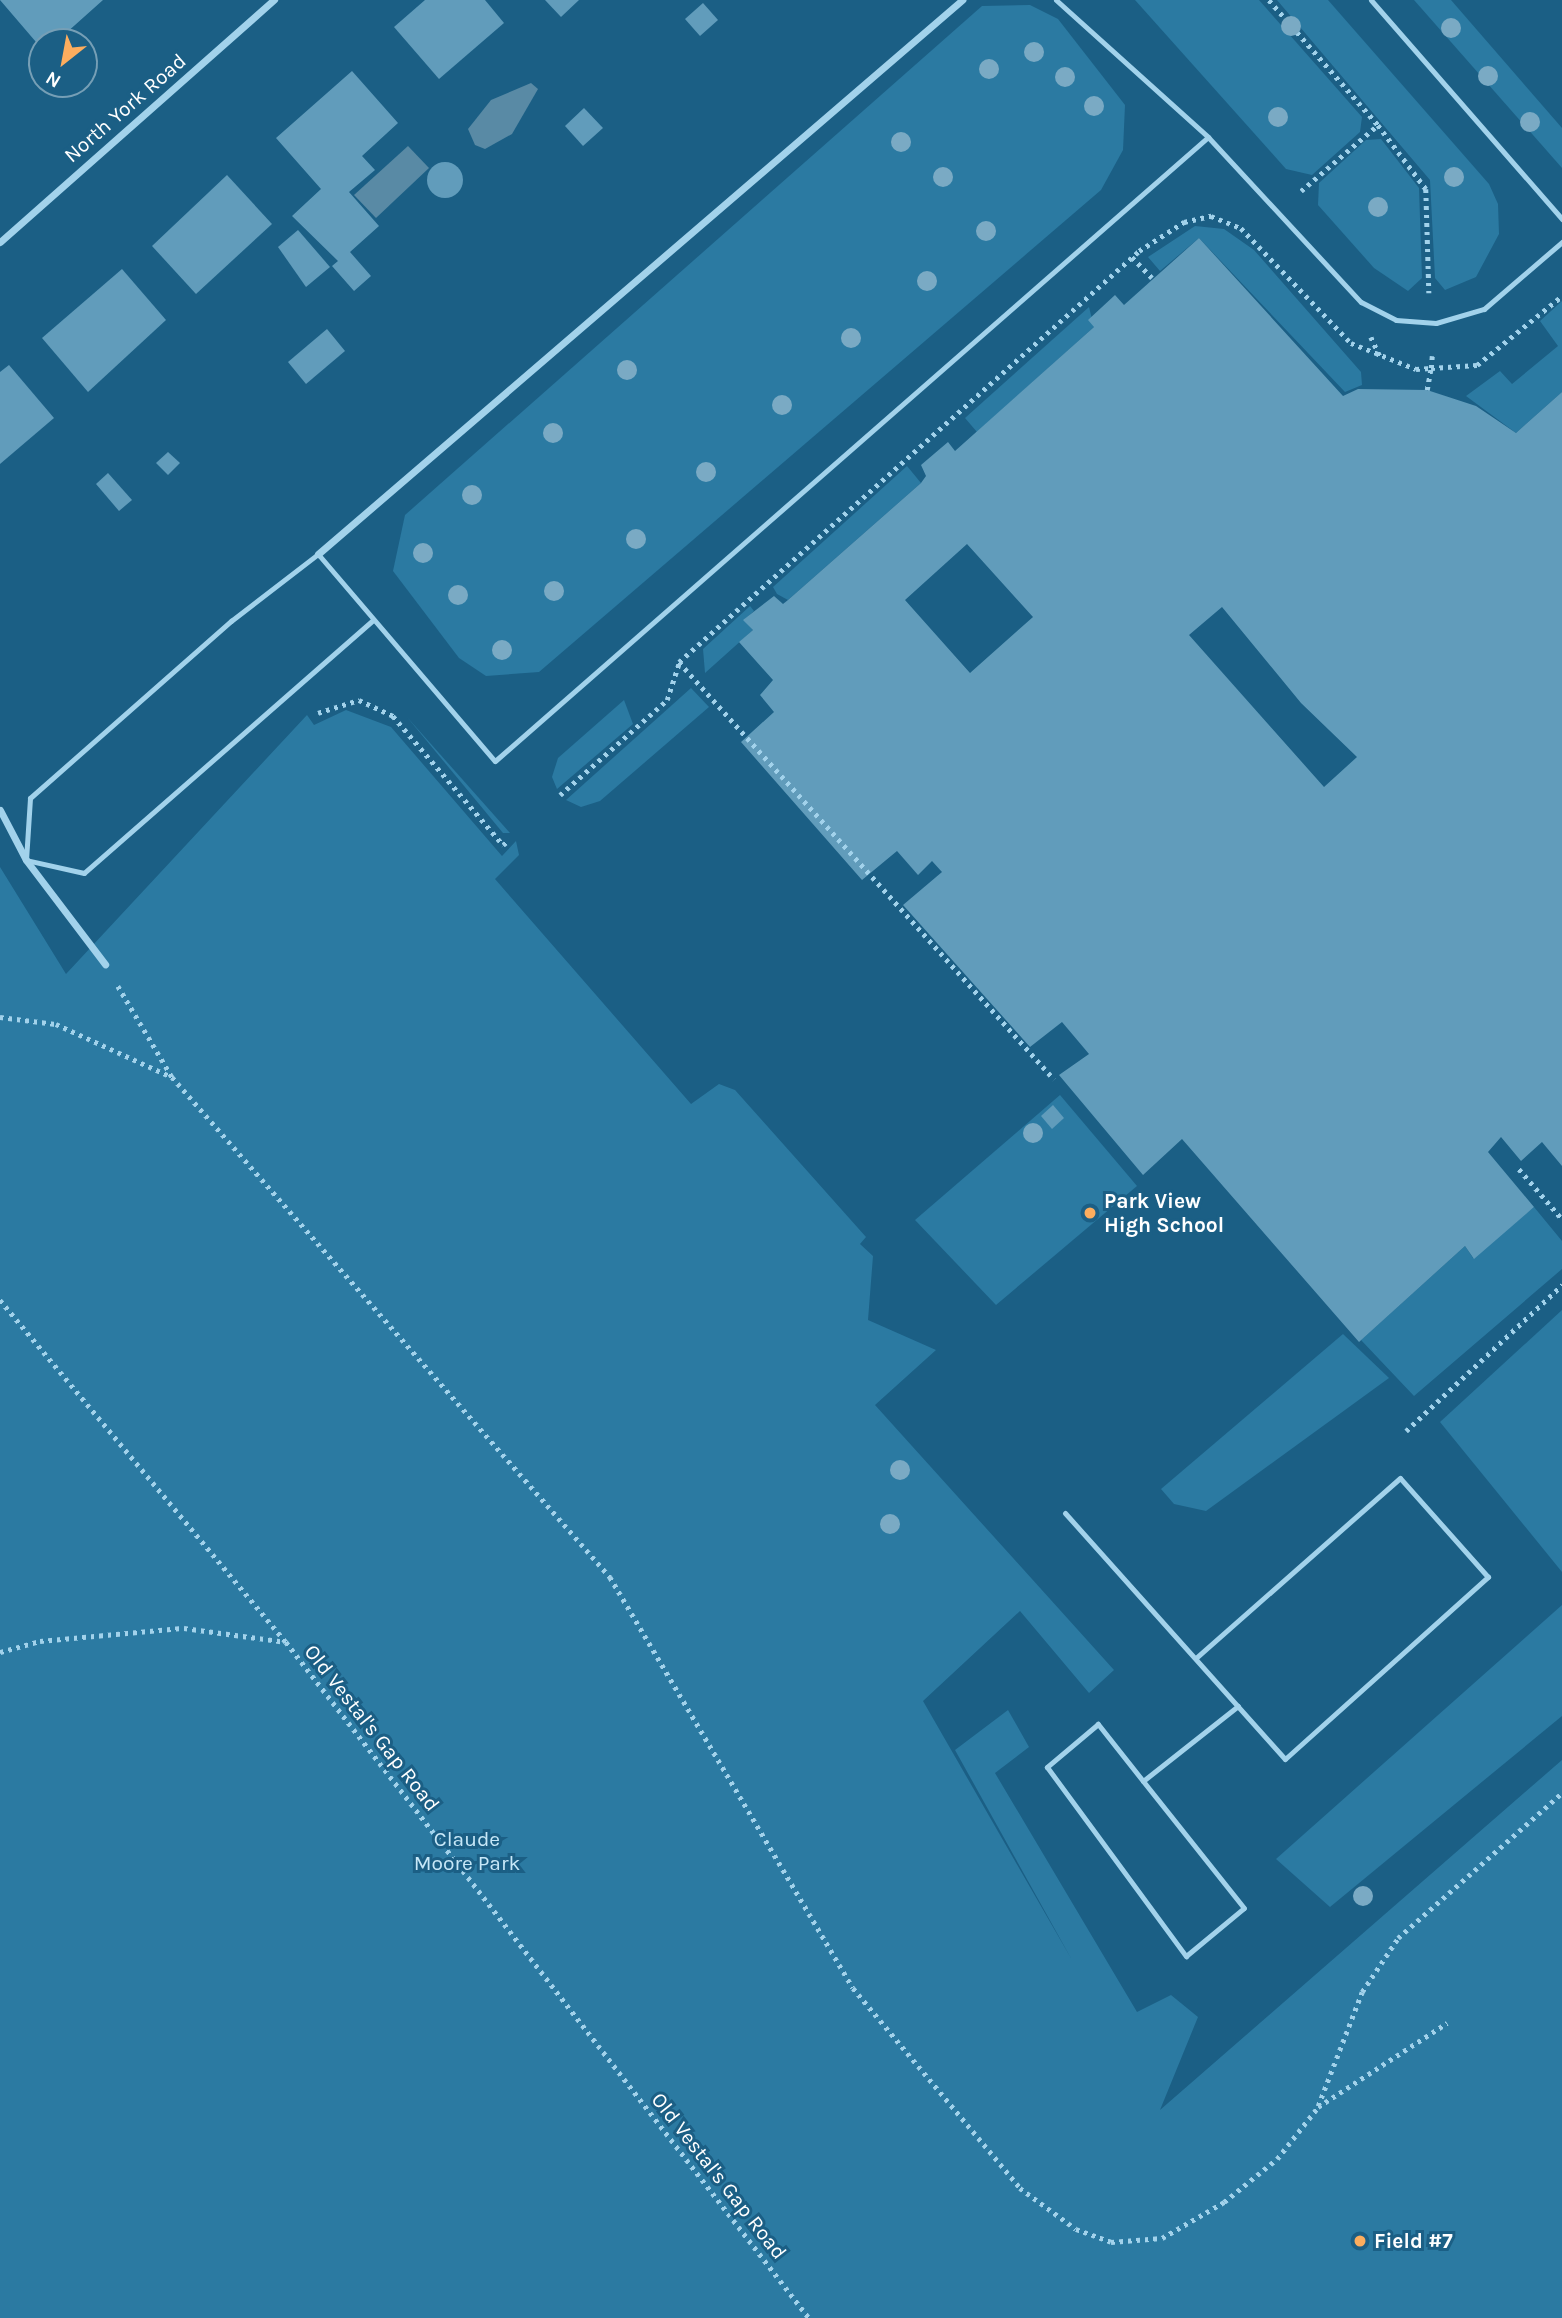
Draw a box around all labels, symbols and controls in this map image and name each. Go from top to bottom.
north arrow [28,28,98,98]
street label: North York Road [59,48,191,168]
text: N [42,66,65,92]
place label: Park View High School [1104,1188,1224,1238]
marker: Park View High School [1082,1205,1098,1221]
street label: Old Vestal's Gap Road [299,1640,445,1816]
park label: Claude Moore Park [414,1826,520,1876]
street label: Old Vestal's Gap Road [646,2088,792,2264]
place label: Field #7 [1374,2228,1453,2254]
marker: Field #7 [1352,2233,1368,2249]

